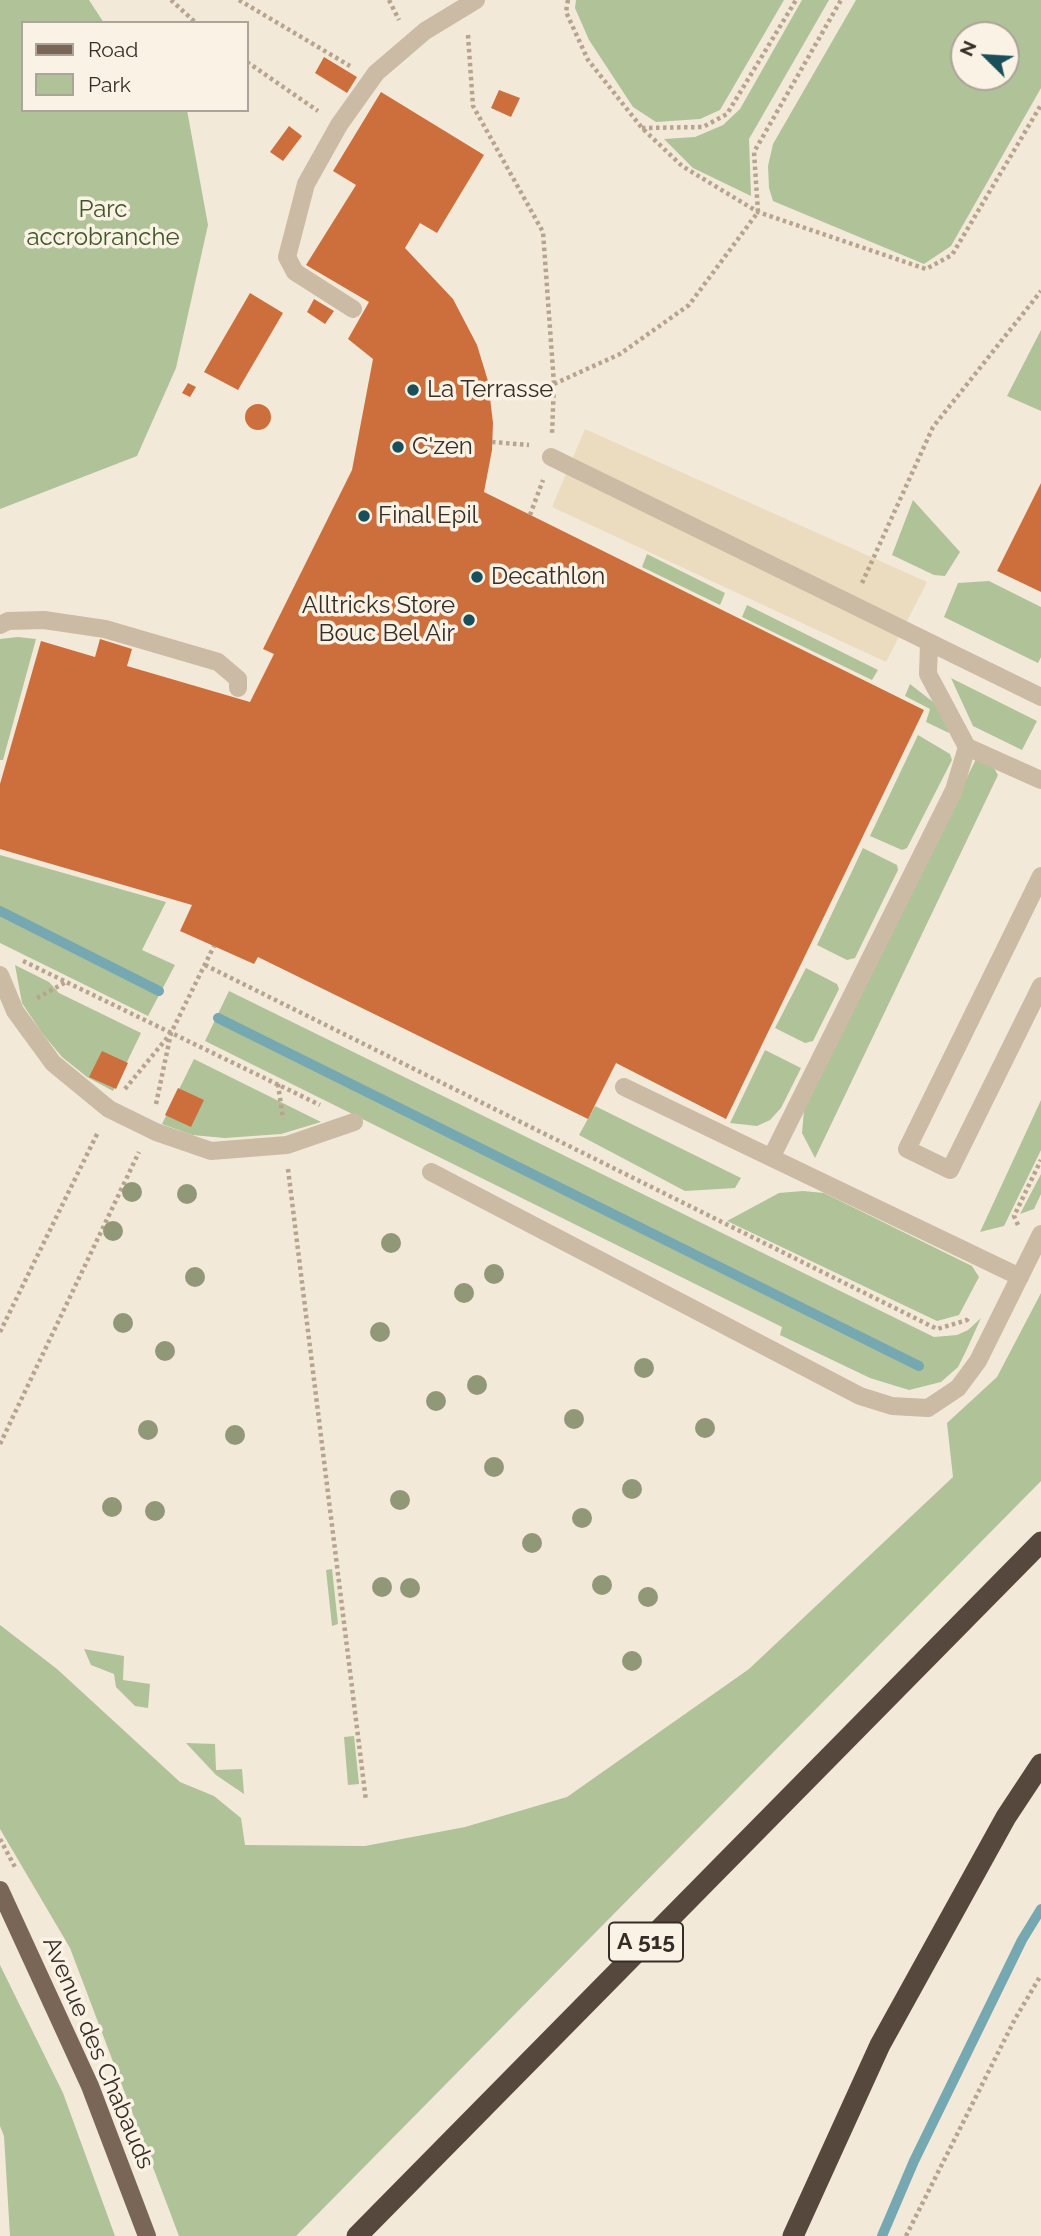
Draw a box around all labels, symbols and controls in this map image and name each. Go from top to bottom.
legend [21,21,248,112]
north arrow [950,21,1020,91]
text: Road [88,37,138,62]
text: N [955,37,981,59]
text: Park [88,72,131,97]
park label: Parc accrobranche [26,196,180,252]
place label: La Terrasse [427,376,553,404]
marker: La Terrasse [405,382,421,398]
place label: C'zen [412,433,473,461]
marker: C'zen [390,439,406,455]
place label: Final Epil [378,502,478,530]
marker: Final Epil [356,508,372,524]
place label: Decathlon [491,563,605,591]
marker: Decathlon [469,569,485,585]
place label: Alltricks Store Bouc Bel Air [302,592,455,648]
marker: Alltricks Store Bouc Bel Air [461,612,477,628]
road number: A 515 [609,1923,683,1962]
street label: Avenue des Chabauds [36,1933,160,2173]

